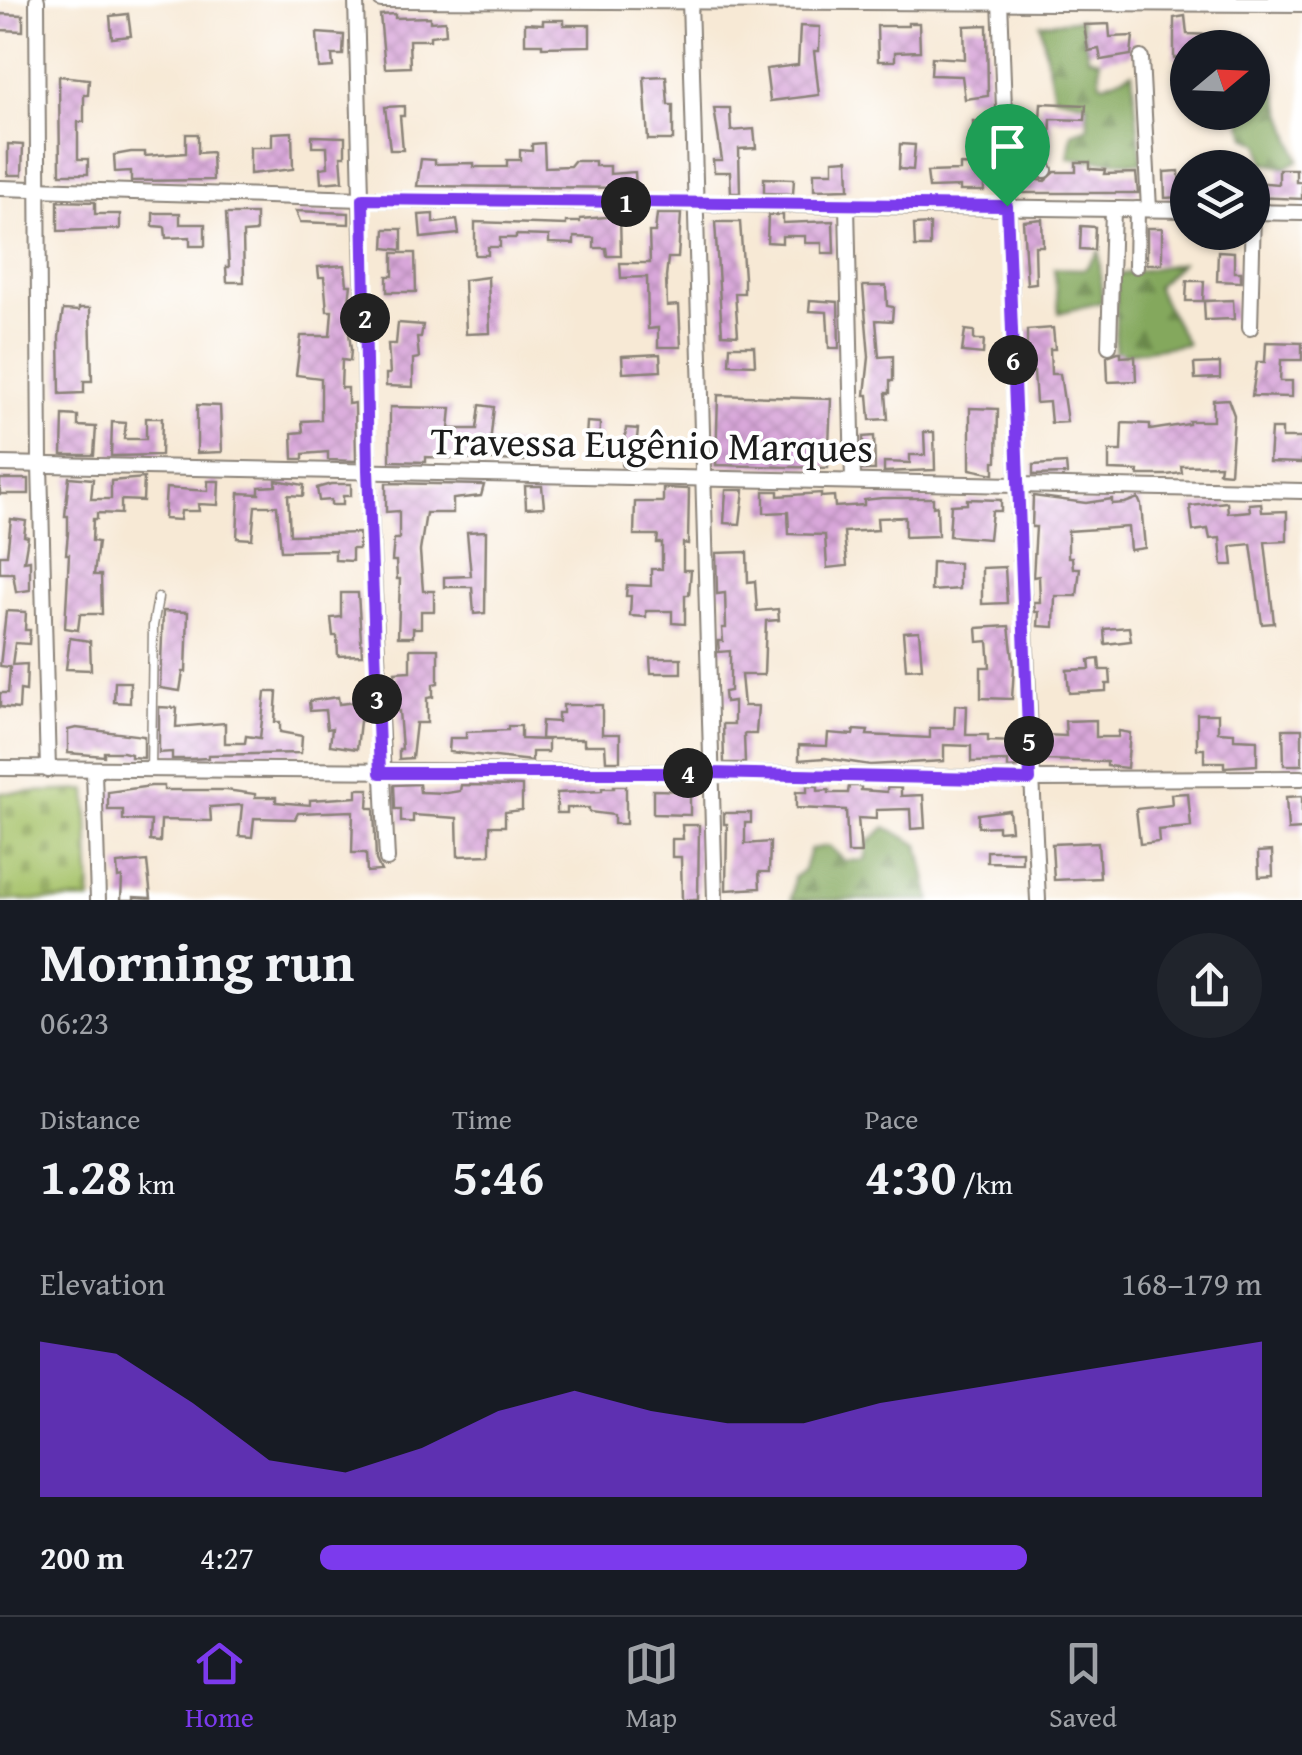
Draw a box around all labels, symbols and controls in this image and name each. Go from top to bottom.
north arrow [1170,30,1270,130]
map controls [1170,30,1270,250]
pin [965,104,1050,207]
icon: arrive [980,119,1035,174]
button: layers [1170,150,1270,250]
pin: 1 [601,177,651,227]
text: 1 [619,181,633,222]
pin: 2 [340,293,390,343]
text: 2 [358,297,372,338]
pin: 6 [988,335,1038,385]
text: 6 [1006,339,1020,380]
street label: Travessa Eugênio Marques [430,410,874,477]
pin: 3 [352,674,402,724]
text: 3 [370,678,384,719]
pin: 5 [1004,716,1054,766]
text: 5 [1022,720,1036,761]
pin: 4 [663,748,713,798]
text: 4 [681,752,695,793]
text: Morning run [40,921,354,1001]
button: share [1157,933,1262,1038]
text: 06:23 [40,999,109,1046]
text: Distance [40,1098,140,1139]
text: Time [452,1098,512,1139]
text: Pace [865,1098,919,1139]
text: 1.28 [40,1139,132,1212]
text: 5:46 [452,1139,544,1212]
text: 4:30 [865,1139,957,1212]
text: km [132,1163,175,1204]
text: /km [957,1163,1013,1204]
text: Elevation [40,1260,165,1307]
text: 168–179 m [1121,1260,1262,1307]
text: 200 m [40,1534,124,1581]
text: 4:27 [200,1534,254,1581]
tab: Home [185,1636,254,1737]
tab: Map [624,1636,679,1737]
tab: Saved [1049,1636,1117,1737]

